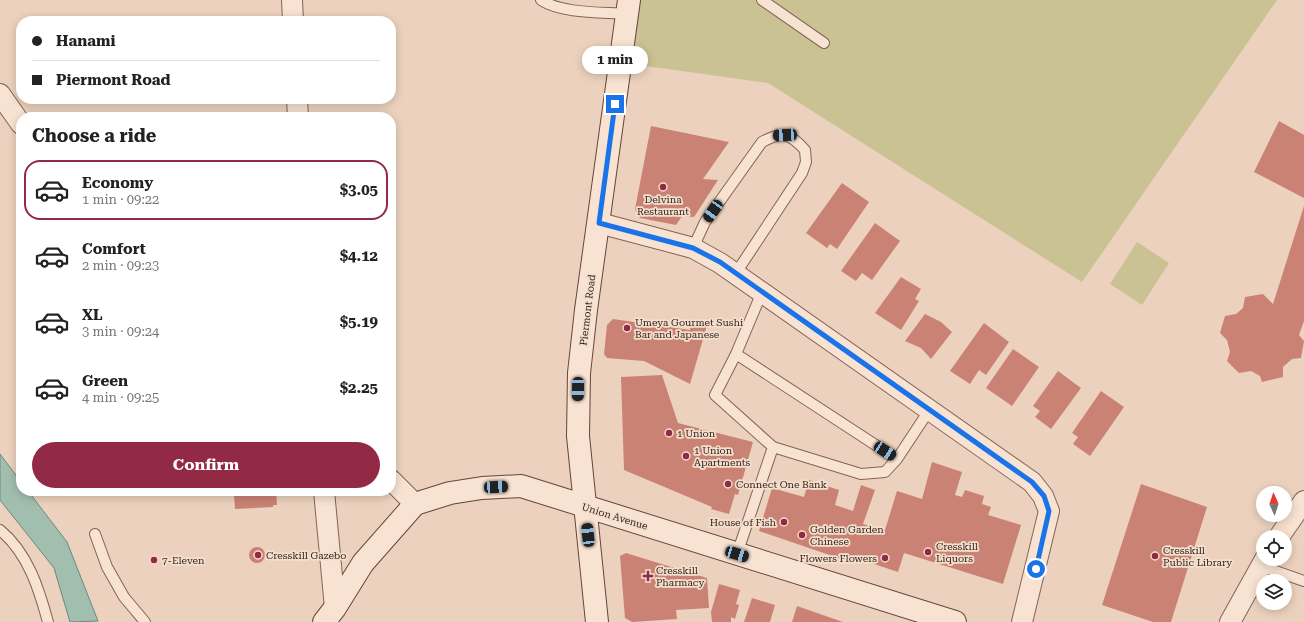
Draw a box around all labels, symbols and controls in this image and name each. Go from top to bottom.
text: Hanami [56,32,116,50]
callout: 1 min [582,46,648,74]
text: 1 min [597,52,633,67]
text: Piermont Road [56,71,170,89]
route end [606,95,624,113]
text: Choose a ride [32,125,156,146]
car [773,128,797,142]
icon: car [34,172,70,208]
text: Economy [82,174,153,192]
text: $3.05 [340,181,378,199]
marker: Delvina Restaurant [658,182,668,192]
text: 1 min · 09:22 [82,192,159,207]
place label: Delvina Restaurant [637,194,689,217]
car [701,198,725,224]
icon: car [34,238,70,274]
text: Comfort [82,240,146,258]
text: $4.12 [340,247,378,265]
text: 2 min · 09:23 [82,258,159,273]
street label: Piermont Road [578,273,597,346]
icon: car [34,304,70,340]
text: XL [82,306,103,324]
text: $5.19 [340,313,378,331]
place label: Umeya Gourmet Sushi Bar and Japanese [635,317,743,340]
marker: Umeya Gourmet Sushi Bar and Japanese [622,323,632,333]
text: 3 min · 09:24 [82,324,159,339]
icon: car [34,370,70,406]
text: Green [82,372,128,390]
car [572,377,584,401]
text: $2.25 [340,379,378,397]
text: 4 min · 09:25 [82,390,159,405]
marker: 1 Union [664,428,674,438]
place label: 1 Union [677,428,716,439]
car [872,439,898,463]
button: Confirm [32,442,380,488]
place label: 1 Union Apartments [694,445,751,468]
marker: 1 Union Apartments [681,451,691,461]
marker: Connect One Bank [723,479,733,489]
place label: Connect One Bank [736,479,827,490]
car [484,480,508,494]
north arrow [1256,486,1292,522]
map controls [1256,486,1292,610]
street label: Union Avenue [581,501,650,532]
place label: House of Fish [710,517,777,528]
marker: House of Fish [779,517,789,527]
car [581,522,595,548]
place label: Golden Garden Chinese [810,524,884,547]
marker: Golden Garden Chinese [797,530,807,540]
button: locate [1256,530,1292,566]
place label: Cresskill Liquors [936,541,978,564]
car [724,545,750,563]
place label: Cresskill Public Library [1163,545,1232,568]
marker: Cresskill Liquors [923,547,933,557]
marker: Cresskill Gazebo [253,550,263,560]
place label: Cresskill Gazebo [266,550,346,561]
marker: Cresskill Public Library [1150,551,1160,561]
place label: Flowers Flowers [800,553,877,564]
marker: Flowers Flowers [880,553,890,563]
marker: 7-Eleven [149,555,159,565]
place label: 7-Eleven [162,555,205,566]
route start [1027,560,1045,578]
place label: Cresskill Pharmacy [656,565,704,588]
marker: Cresskill Pharmacy [643,571,653,581]
button: layers [1256,574,1292,610]

